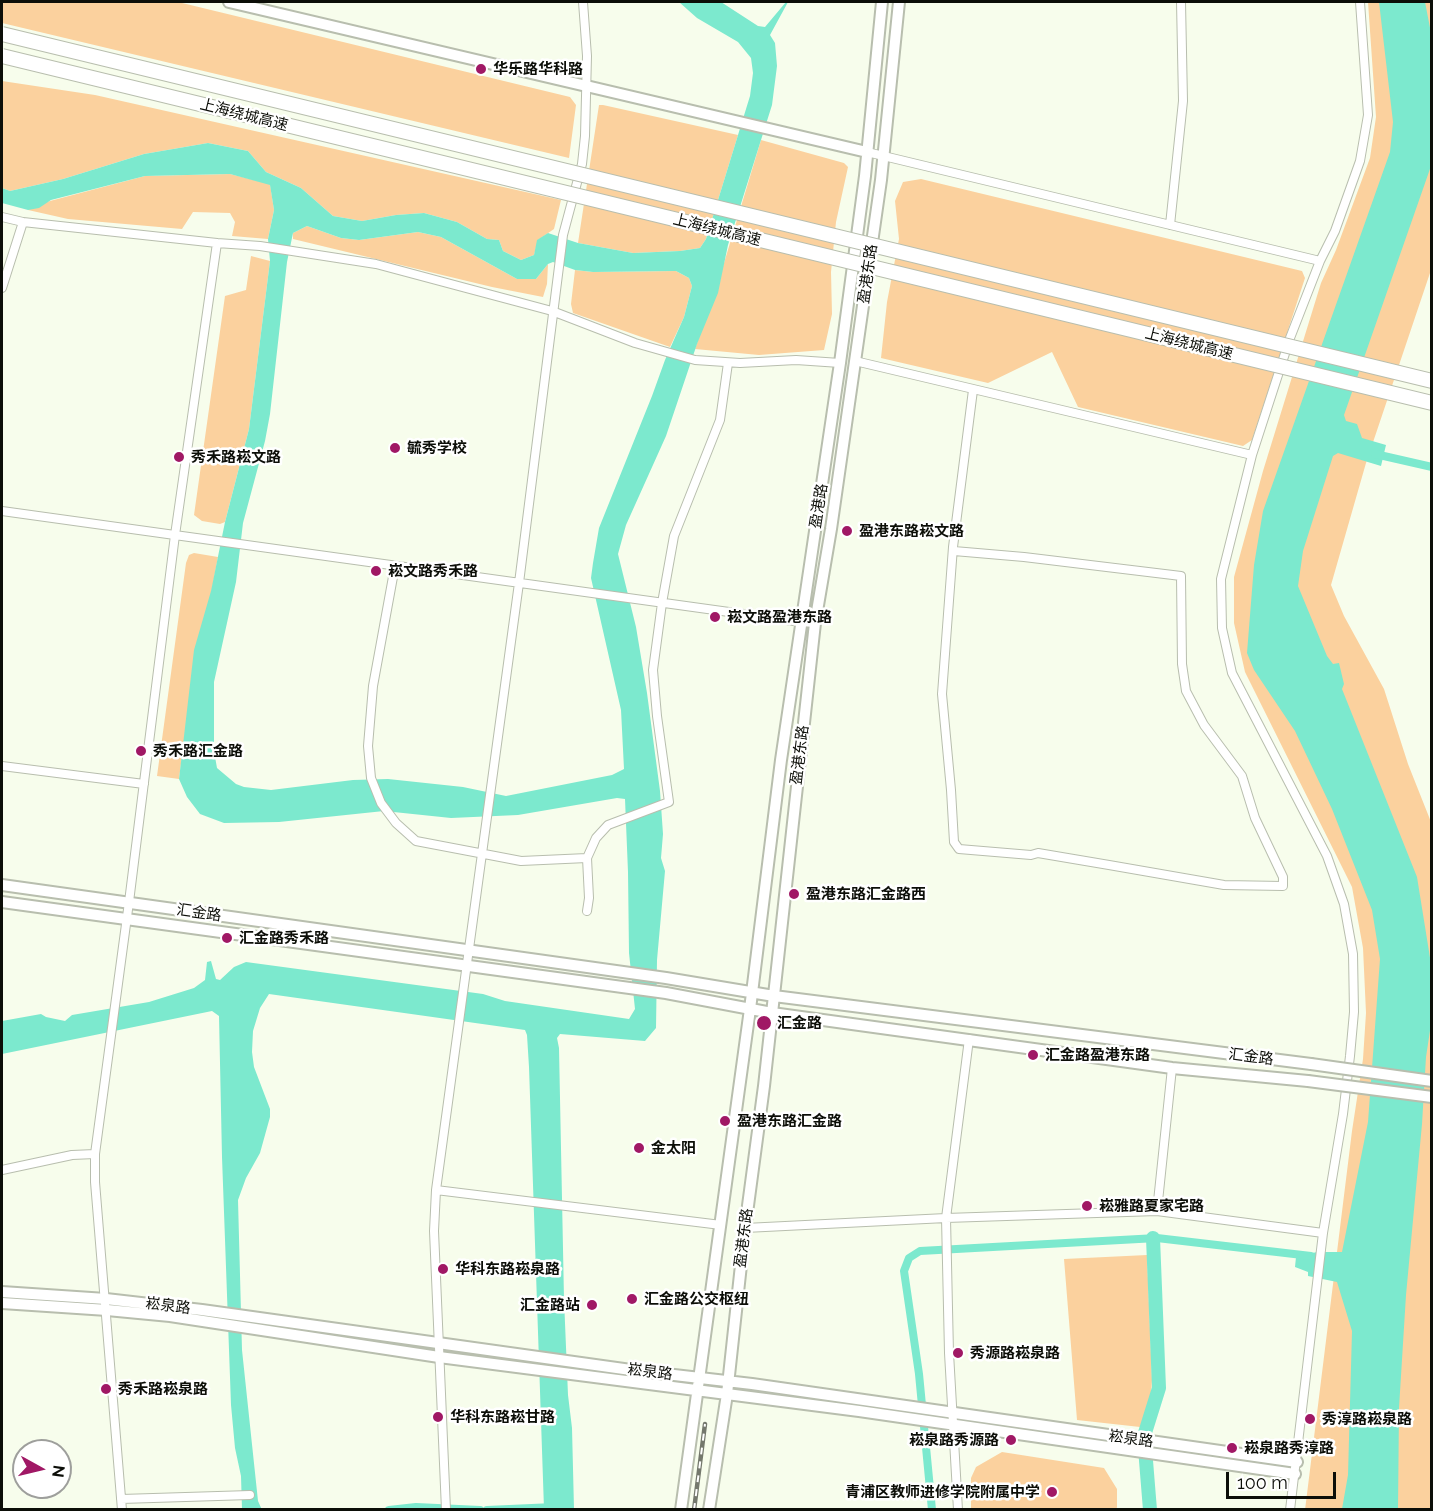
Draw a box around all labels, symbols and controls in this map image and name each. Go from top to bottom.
place label: 华乐路华科路 [493,60,583,78]
marker: 华乐路华科路 [474,62,488,76]
street label: 上海绕城高速 [198,95,290,135]
street label: 上海绕城高速 [671,210,763,250]
street label: 盈港东路 [855,243,881,305]
street label: 上海绕城高速 [1143,324,1235,364]
place label: 毓秀学校 [407,439,467,457]
marker: 毓秀学校 [388,441,402,455]
place label: 秀禾路崧文路 [191,448,281,466]
marker: 秀禾路崧文路 [172,450,186,464]
street label: 盈港路 [807,482,831,530]
place label: 盈港东路崧文路 [859,522,964,540]
marker: 盈港东路崧文路 [840,524,854,538]
place label: 崧文路秀禾路 [388,562,478,580]
marker: 崧文路秀禾路 [369,564,383,578]
place label: 崧文路盈港东路 [727,608,832,626]
marker: 崧文路盈港东路 [708,610,722,624]
street label: 盈港东路 [787,724,813,786]
place label: 秀禾路汇金路 [153,742,243,760]
marker: 秀禾路汇金路 [134,744,148,758]
place label: 盈港东路汇金路西 [806,885,926,903]
marker: 盈港东路汇金路西 [787,887,801,901]
street label: 汇金路 [175,901,223,925]
place label: 汇金路秀禾路 [239,929,329,947]
marker: 汇金路秀禾路 [220,931,234,945]
marker: 汇金路 [755,1014,773,1032]
place label: 汇金路 [777,1014,822,1032]
street label: 汇金路 [1228,1045,1274,1069]
place label: 汇金路盈港东路 [1045,1046,1150,1064]
marker: 汇金路盈港东路 [1026,1048,1040,1062]
place label: 盈港东路汇金路 [737,1112,842,1130]
marker: 盈港东路汇金路 [718,1114,732,1128]
place label: 金太阳 [651,1139,696,1157]
marker: 金太阳 [632,1141,646,1155]
place label: 崧雅路夏家宅路 [1099,1197,1204,1215]
marker: 崧雅路夏家宅路 [1080,1199,1094,1213]
street label: 盈港东路 [731,1207,757,1269]
place label: 华科东路崧泉路 [455,1260,560,1278]
marker: 华科东路崧泉路 [436,1262,450,1276]
place label: 汇金路公交枢纽 [644,1290,749,1308]
marker: 汇金路公交枢纽 [625,1292,639,1306]
street label: 崧泉路 [145,1294,191,1318]
place label: 汇金路站 [520,1296,580,1314]
marker: 汇金路站 [585,1298,599,1312]
place label: 秀源路崧泉路 [970,1344,1060,1362]
marker: 秀源路崧泉路 [951,1346,965,1360]
street label: 崧泉路 [627,1360,673,1384]
place label: 秀禾路崧泉路 [118,1380,208,1398]
marker: 秀禾路崧泉路 [99,1382,113,1396]
place label: 华科东路崧甘路 [450,1408,555,1426]
marker: 华科东路崧甘路 [431,1410,445,1424]
place label: 秀淳路崧泉路 [1322,1410,1412,1428]
marker: 秀淳路崧泉路 [1303,1412,1317,1426]
street label: 崧泉路 [1107,1427,1155,1451]
place label: 崧泉路秀源路 [909,1431,999,1449]
marker: 崧泉路秀源路 [1004,1433,1018,1447]
north arrow [12,1439,72,1499]
place label: 崧泉路秀淳路 [1244,1439,1334,1457]
marker: 崧泉路秀淳路 [1225,1441,1239,1455]
scale bar [1229,1460,1338,1498]
text: N [48,1464,69,1479]
text: 100 m [1237,1472,1288,1493]
place label: 青浦区教师进修学院附属中学 [845,1483,1040,1501]
marker: 青浦区教师进修学院附属中学 [1045,1485,1059,1499]

